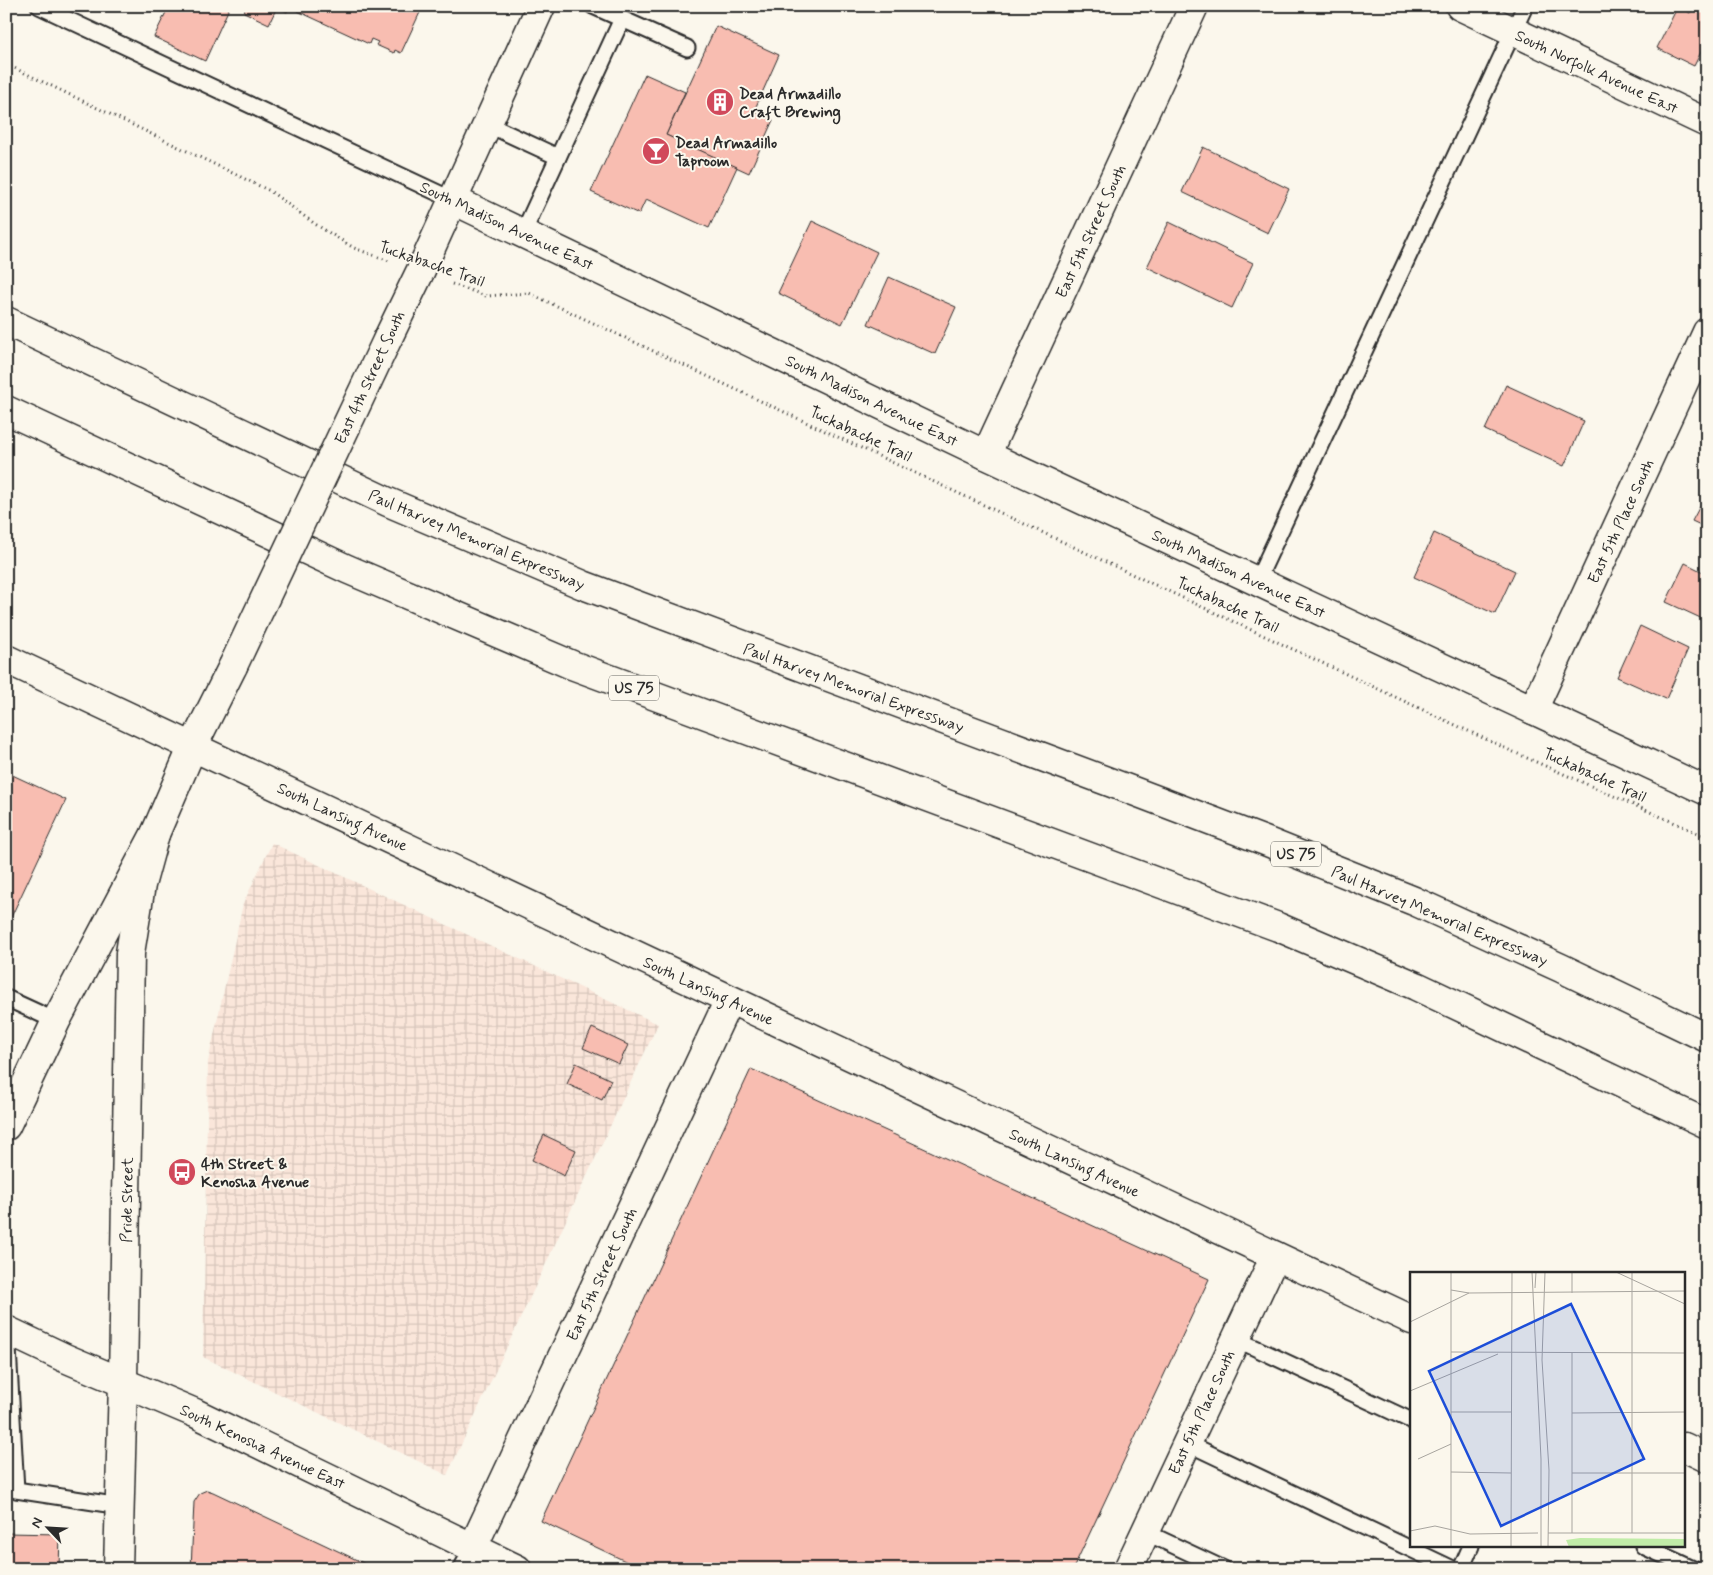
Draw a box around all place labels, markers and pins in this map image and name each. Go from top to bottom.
place label: Dead Armadillo Craft Brewing [739,84,841,125]
building icon: Dead Armadillo Craft Brewing [705,87,735,117]
place label: Dead Armadillo Taproom [675,133,777,172]
bar icon: Dead Armadillo Taproom [641,136,671,166]
place label: 4th Street & Kenosha Avenue [201,1154,309,1193]
bus stop icon: 4th Street & Kenosha Avenue [167,1157,197,1187]

